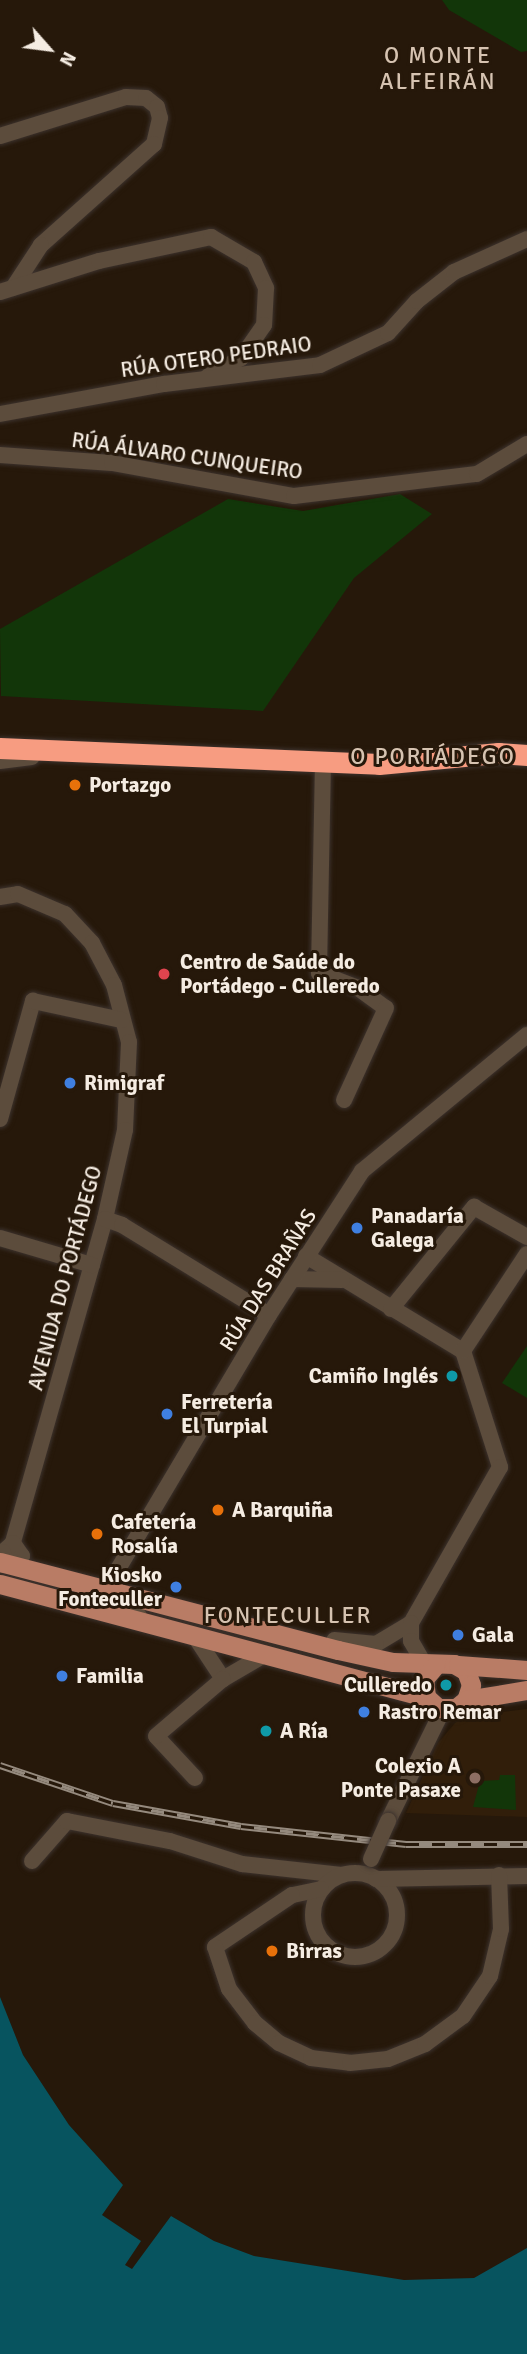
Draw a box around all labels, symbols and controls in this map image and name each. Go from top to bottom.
north arrow [14,14,84,84]
district label: O MONTE ALFEIRÁN [380,42,496,96]
text: N [54,47,81,70]
street label: RÚA OTERO PEDRAIO [119,331,313,383]
street label: RÚA ÁLVARO CUNQUEIRO [70,427,304,485]
district label: O PORTÁDEGO [352,743,514,771]
place label: Portazgo [89,772,171,798]
marker: Portazgo [67,777,83,793]
place label: Centro de Saúde do Portádego - Culleredo [180,949,380,999]
marker: Centro de Saúde do Portádego - Culleredo [154,964,174,984]
place label: Rimigraf [84,1070,164,1096]
marker: Rimigraf [62,1075,78,1091]
street label: AVENIDA DO PORTÁDEGO [23,1163,107,1393]
place label: Panadaría Galega [371,1203,464,1253]
street label: RÚA DAS BRAÑAS [214,1204,322,1356]
marker: Panadaría Galega [349,1220,365,1236]
place label: Camiño Inglés [309,1363,438,1389]
marker: Camiño Inglés [444,1368,460,1384]
place label: Ferretería El Turpial [181,1389,273,1439]
marker: Ferretería El Turpial [159,1406,175,1422]
place label: A Barquiña [232,1497,333,1523]
marker: A Barquiña [210,1502,226,1518]
place label: Cafetería Rosalía [111,1509,196,1559]
marker: Cafetería Rosalía [89,1526,105,1542]
place label: Kiosko Fonteculler [58,1562,162,1612]
marker: Kiosko Fonteculler [168,1579,184,1595]
district label: FONTECULLER [205,1602,371,1630]
place label: Gala [472,1622,514,1648]
marker: Gala [450,1627,466,1643]
place label: Familia [76,1663,144,1689]
marker: Familia [54,1668,70,1684]
place label: Culleredo [344,1672,432,1698]
marker: Culleredo [438,1677,454,1693]
place label: Rastro Remar [378,1699,501,1725]
marker: Rastro Remar [356,1704,372,1720]
place label: A Ría [280,1718,328,1744]
marker: A Ría [258,1723,274,1739]
place label: Colexio A Ponte Pasaxe [341,1753,461,1803]
marker: Colexio A Ponte Pasaxe [467,1770,483,1786]
place label: Birras [286,1938,342,1964]
marker: Birras [264,1943,280,1959]

